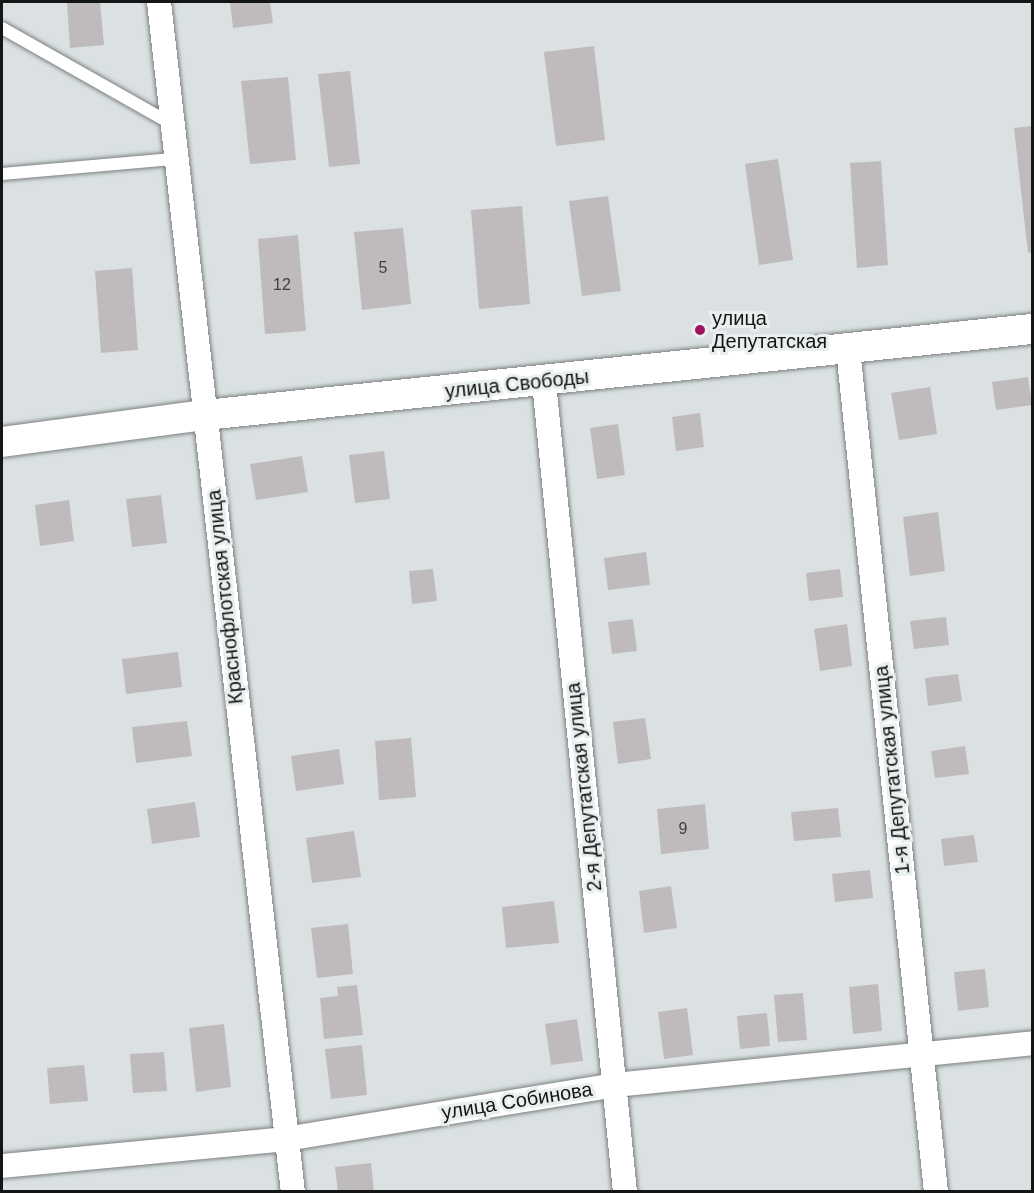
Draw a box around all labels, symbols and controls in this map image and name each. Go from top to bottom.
house number: 5 [379,258,387,278]
house number: 12 [273,275,291,295]
place label: улица Депутатская [712,306,827,353]
marker: улица Депутатская [693,323,707,337]
street label: улица Свободы [444,365,590,403]
street label: Краснофлотская улица [202,489,248,705]
street label: 1-я Депутатская улица [869,664,915,876]
street label: 2-я Депутатская улица [561,681,607,893]
house number: 9 [679,819,687,839]
street label: улица Собинова [440,1077,594,1125]

